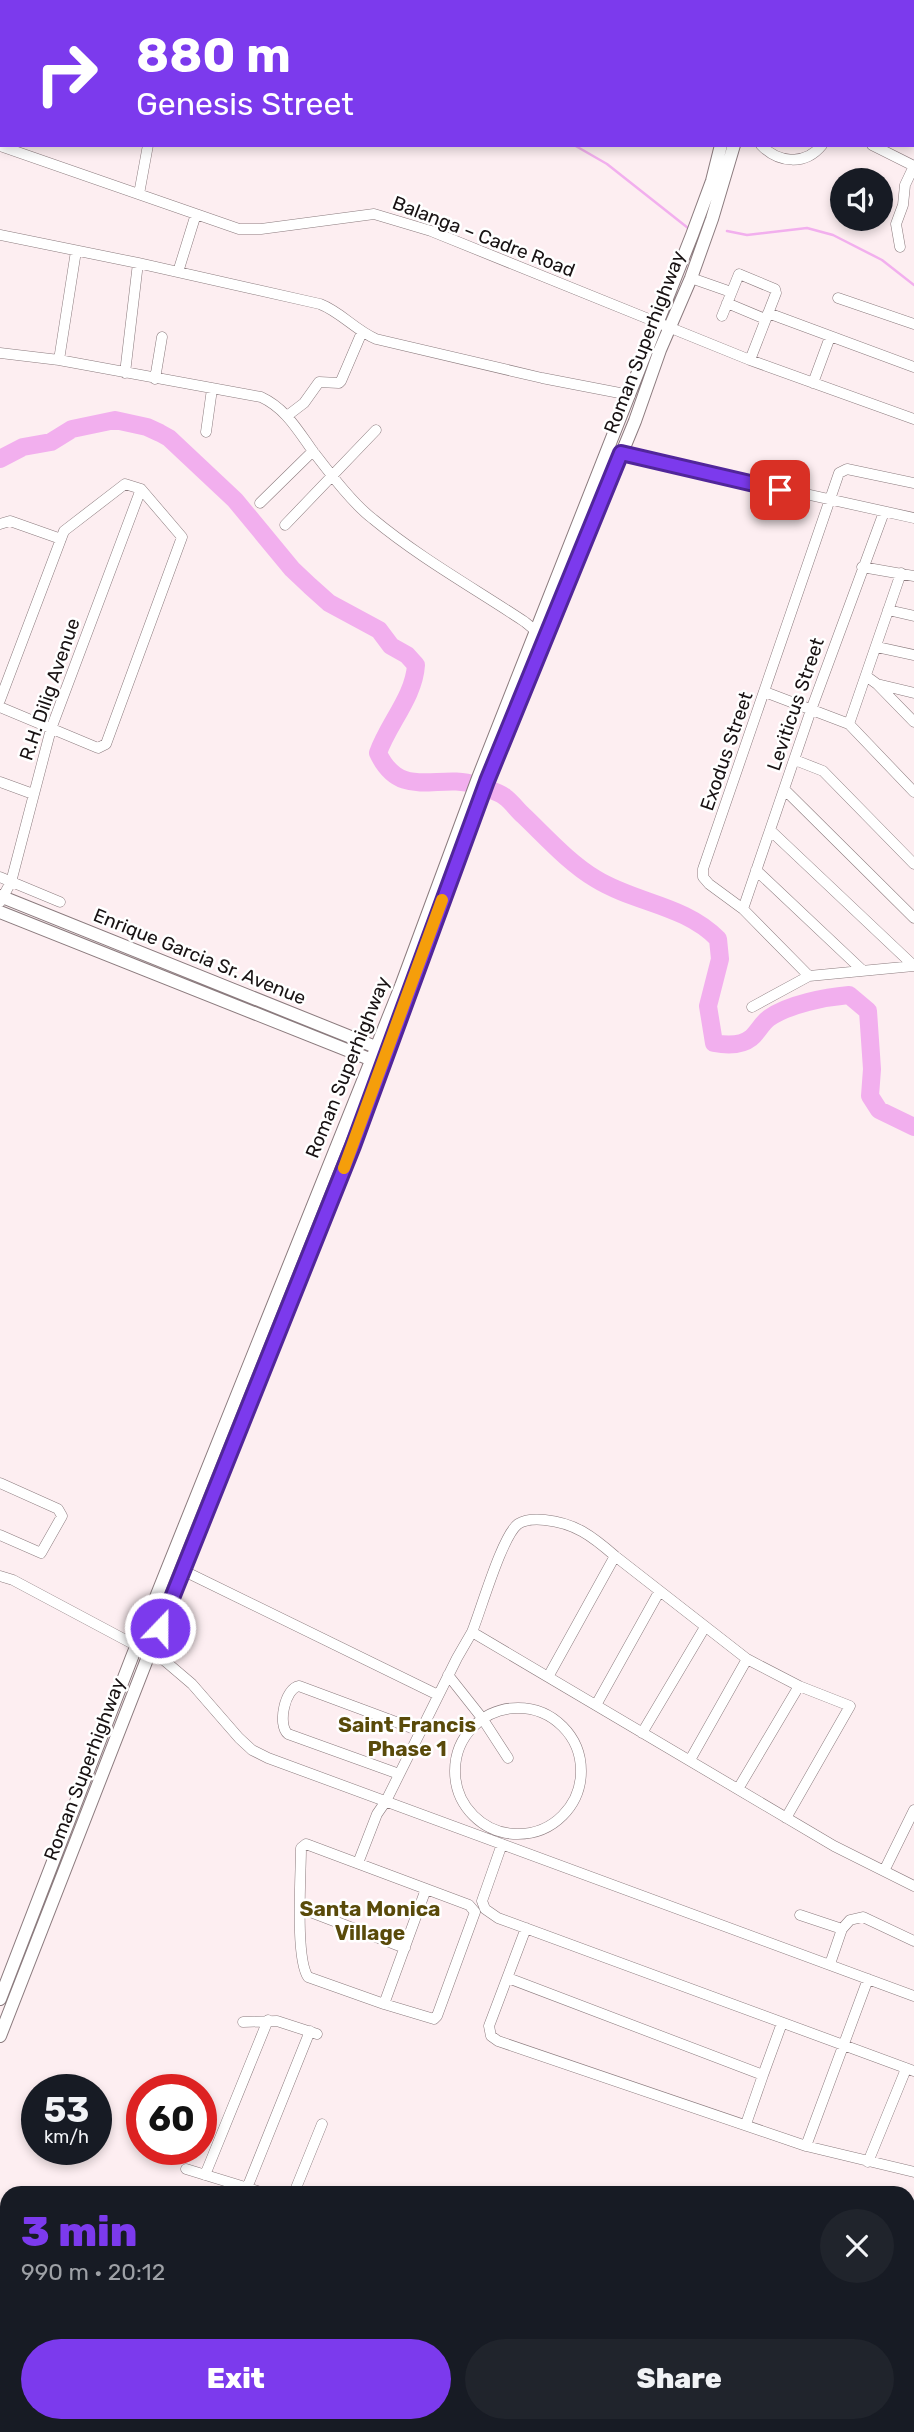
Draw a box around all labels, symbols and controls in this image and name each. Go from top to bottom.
text: 880 m [136,26,291,84]
icon: right [21,28,112,119]
text: Genesis Street [136,85,354,123]
map controls [830,168,893,231]
button: sound [830,168,893,231]
street label: Balanga – Cadre Road [389,191,578,282]
street label: Roman Superhighway [599,248,690,437]
pin [750,460,810,520]
icon: arrive [761,471,799,509]
street label: R.H. Dilig Avenue [14,615,85,763]
street label: Leviticus Street [762,634,829,774]
street label: Exodus Street [695,688,758,814]
street label: Enrique Garcia Sr. Avenue [90,903,309,1010]
street label: Roman Superhighway [300,973,394,1161]
position arrow [123,1591,197,1665]
street label: Roman Superhighway [39,1675,130,1864]
district label: Saint Francis Phase 1 [338,1712,476,1761]
district label: Santa Monica Village [300,1896,440,1945]
speed limit sign: 60 [126,2074,217,2165]
text: 53 [44,2089,89,2131]
text: km/h [44,2126,89,2148]
text: 3 min [21,2207,137,2257]
button: close [820,2209,894,2283]
text: 990 m · 20:12 [21,2258,165,2286]
button: Exit [21,2339,451,2419]
button: Share [465,2339,894,2419]

